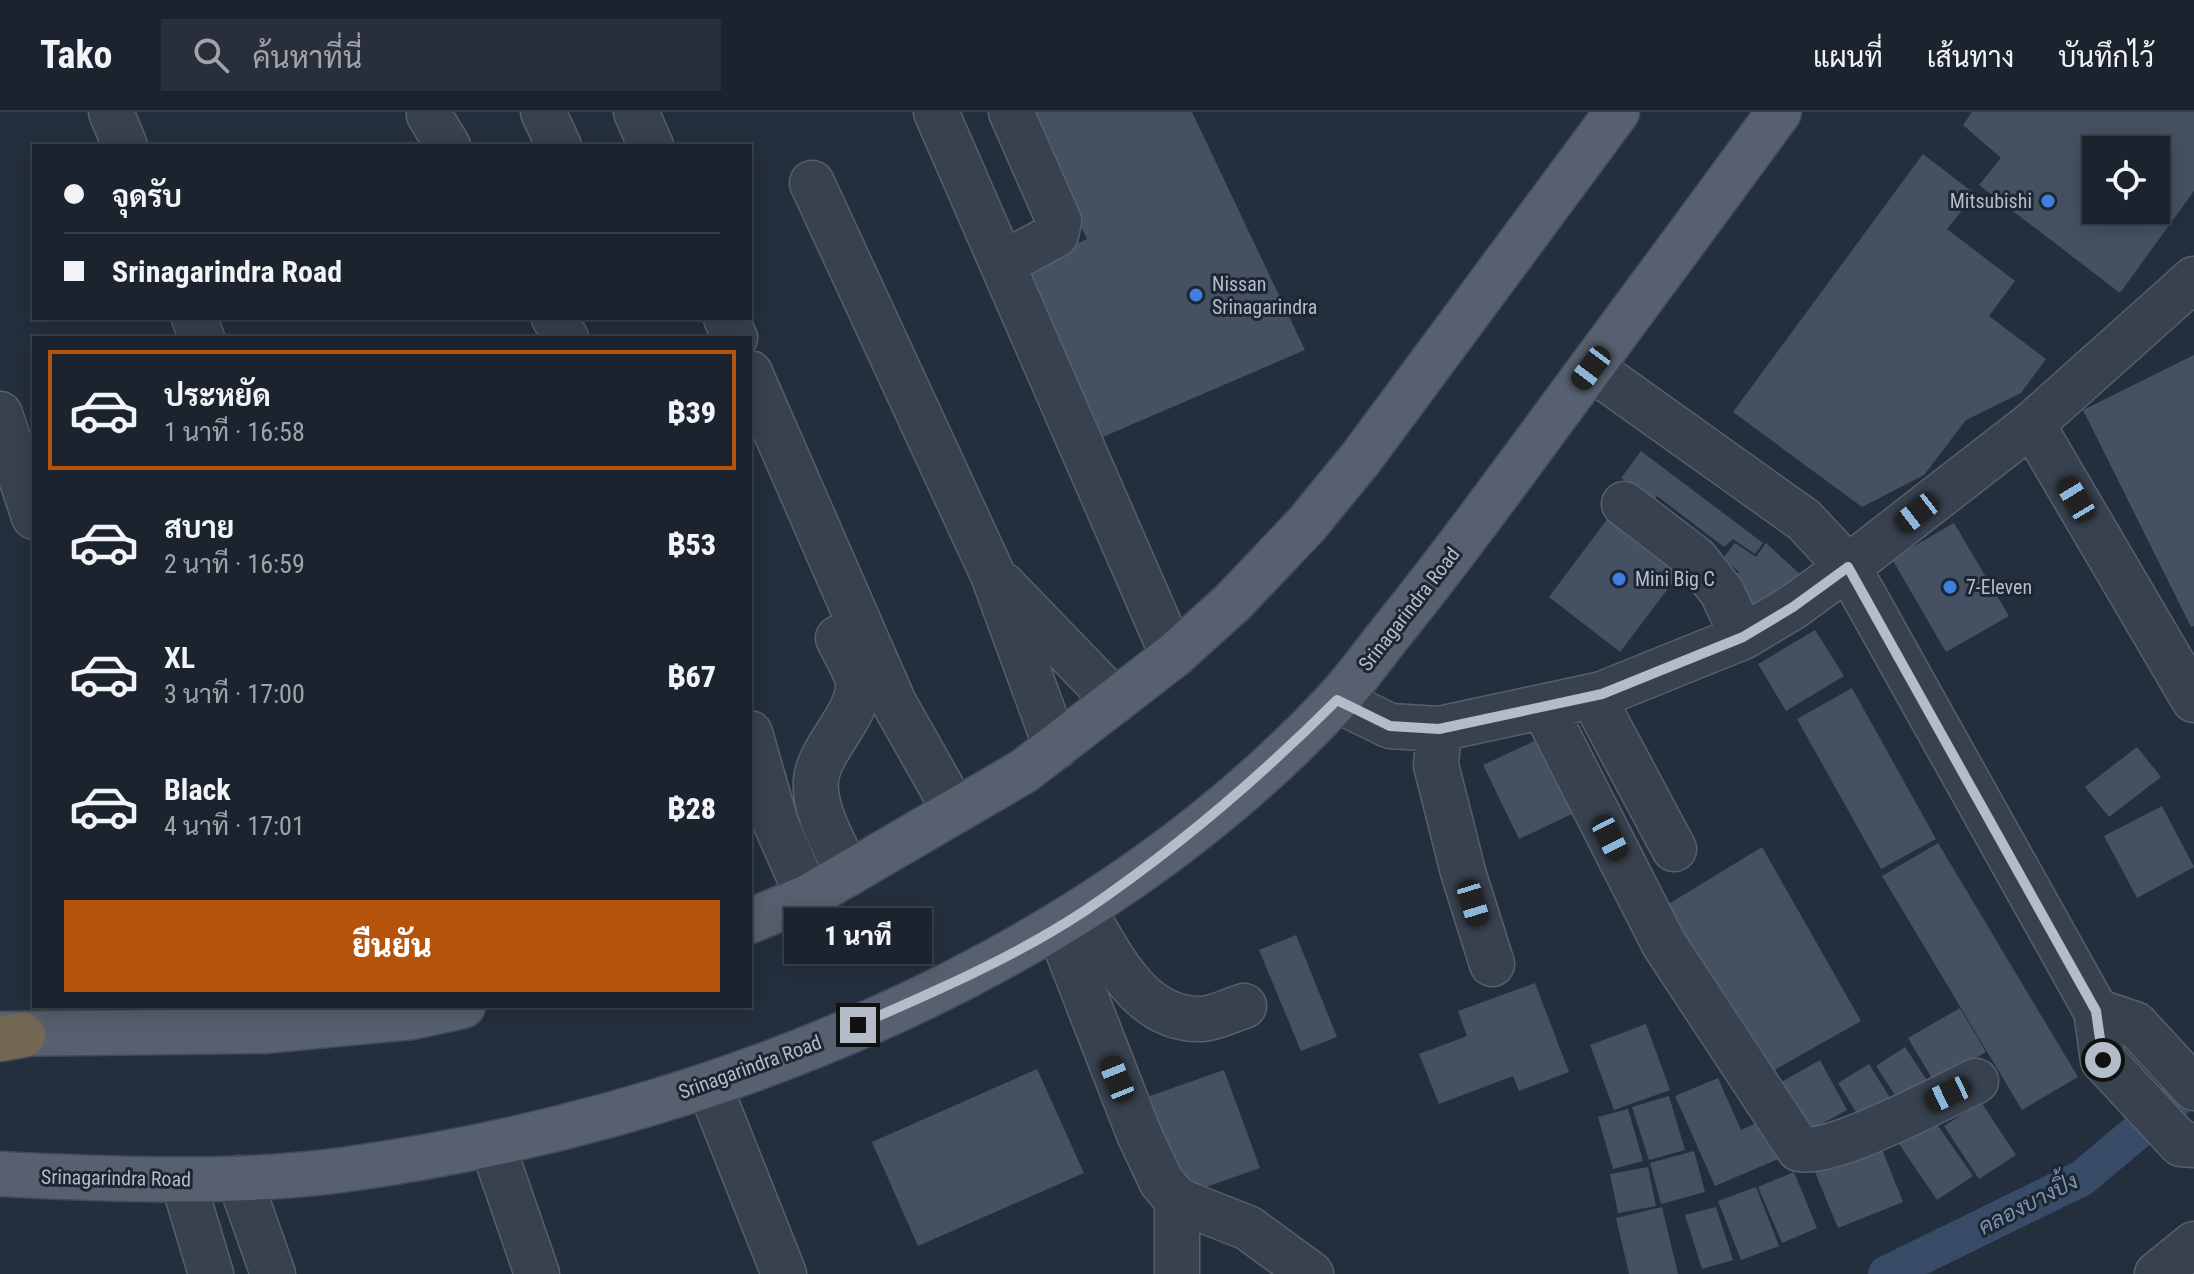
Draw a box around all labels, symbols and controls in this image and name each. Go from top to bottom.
search box [161,19,721,91]
text: Tako [40,33,113,77]
icon: search [189,33,233,77]
text: ค้นหาที่นี่ [253,40,362,75]
text: แผนที่ [1813,41,1883,74]
text: เส้นทาง [1927,41,2014,74]
text: บันทึกไว้ [2058,41,2154,74]
map controls [2082,136,2170,224]
button: locate [2082,136,2170,224]
text: จุดรับ [112,179,182,214]
place label: Mitsubishi [1950,189,2032,213]
marker: Mitsubishi [2039,192,2057,210]
text: Srinagarindra Road [112,254,342,289]
place label: Nissan Srinagarindra [1212,272,1317,319]
marker: Nissan Srinagarindra [1187,286,1205,304]
car [1567,342,1615,394]
icon: car [68,374,140,446]
text: ประหยัด [164,378,271,413]
text: ฿39 [667,395,716,430]
text: 1 นาที · 16:58 [164,417,305,447]
car [2053,472,2099,526]
car [1891,489,1943,537]
icon: car [68,506,140,578]
text: สบาย [164,510,234,545]
text: ฿53 [667,527,716,562]
street label: Srinagarindra Road [1353,542,1465,676]
text: 2 นาที · 16:59 [164,549,305,579]
place label: Mini Big C [1635,567,1715,591]
marker: Mini Big C [1610,570,1628,588]
place label: 7-Eleven [1966,575,2032,599]
marker: 7-Eleven [1941,578,1959,596]
icon: car [68,638,140,710]
text: XL [164,640,195,675]
text: ฿67 [667,659,716,694]
text: 3 นาที · 17:00 [164,679,305,709]
icon: car [68,770,140,842]
text: Black [164,772,231,807]
text: ฿28 [667,791,716,826]
text: 4 นาที · 17:01 [164,811,305,841]
car [1588,811,1632,865]
car [1455,877,1491,929]
button: ยืนยัน [64,900,720,992]
callout: 1 นาที [784,909,932,965]
text: 1 นาที [824,921,892,951]
route end [840,1007,876,1043]
street label: Srinagarindra Road [675,1030,825,1104]
route start [2085,1042,2121,1078]
car [1097,1052,1137,1106]
car [1921,1073,1975,1115]
water label: คลองบางปิ้ง [1971,1163,2082,1240]
street label: Srinagarindra Road [41,1165,191,1191]

